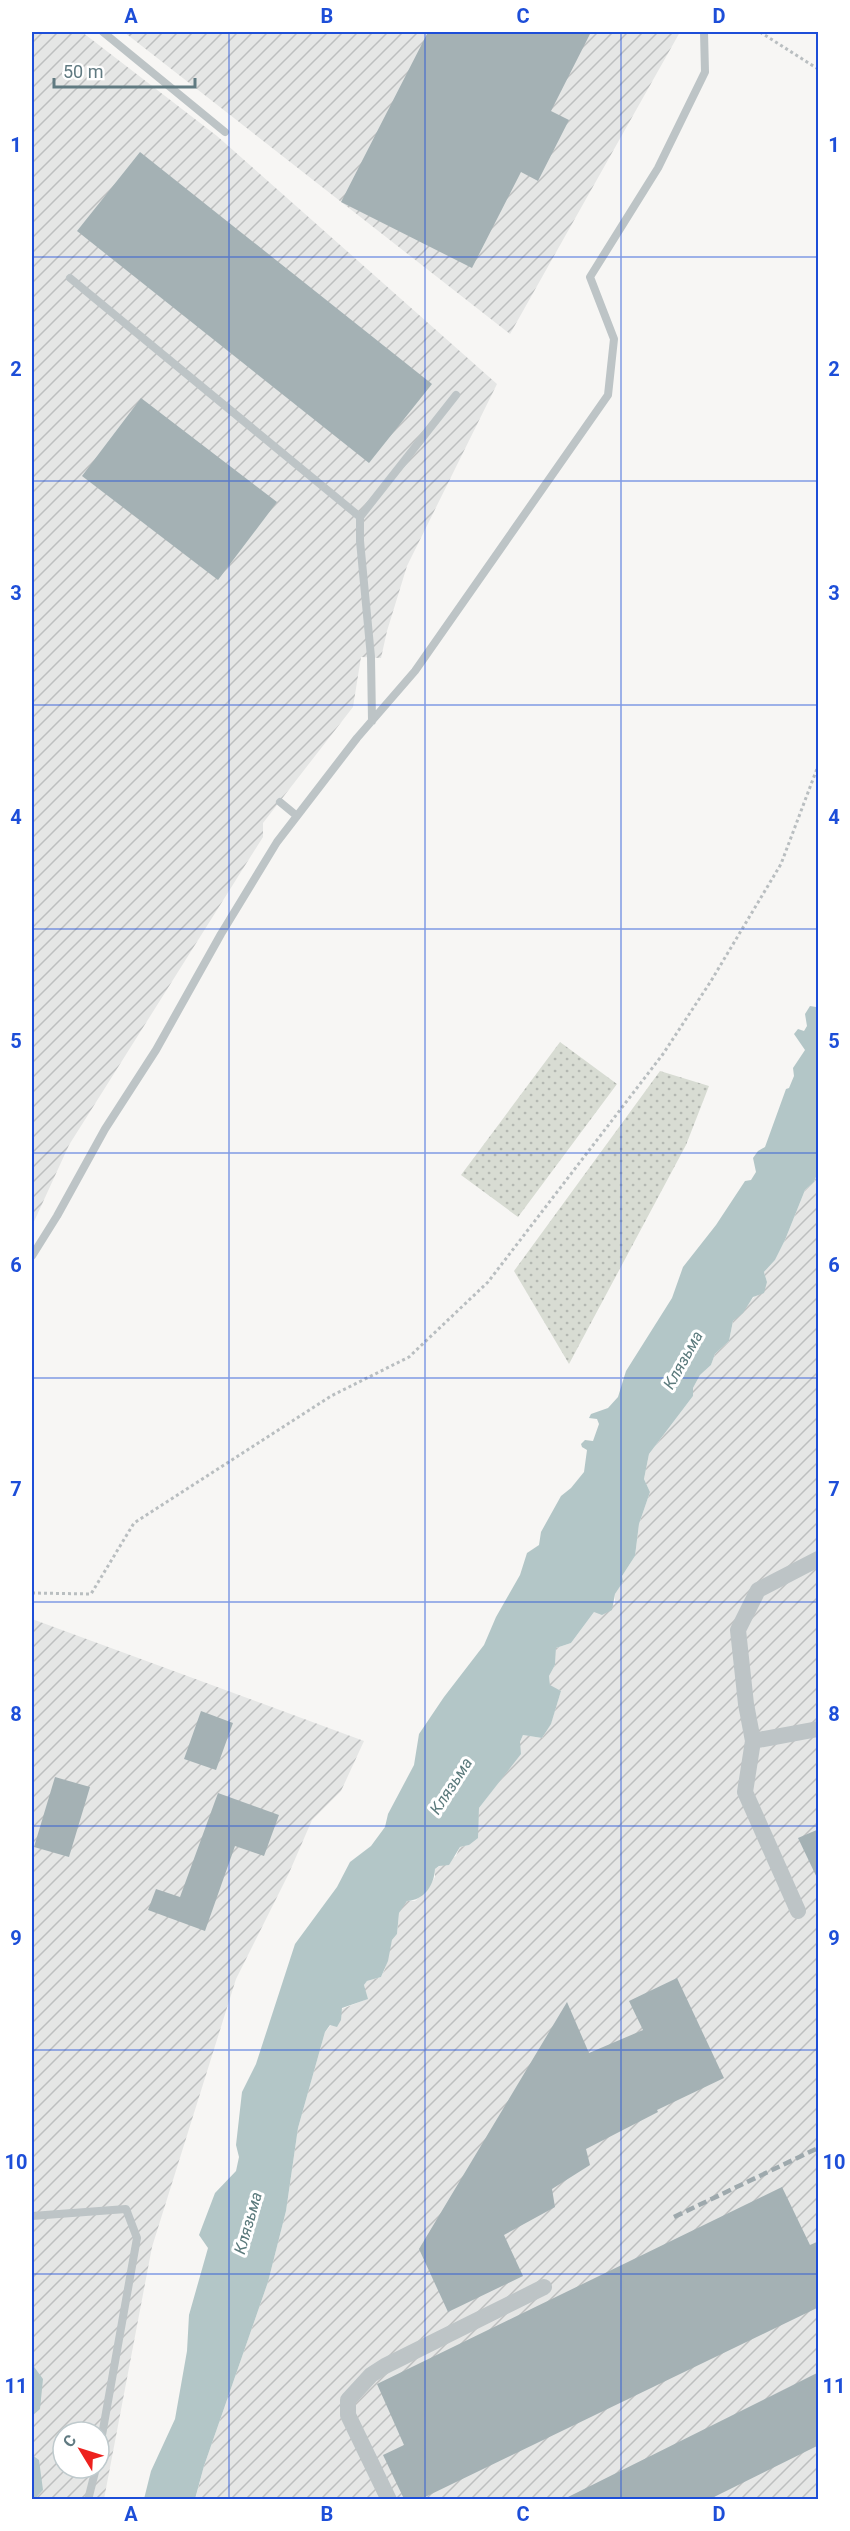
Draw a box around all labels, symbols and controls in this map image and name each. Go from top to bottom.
text: A [124,4,138,28]
text: B [321,4,333,28]
text: C [516,4,530,28]
text: D [713,4,726,28]
scale bar [54,51,195,89]
text: 50 m [63,61,103,82]
text: 1 [10,133,22,157]
text: 1 [828,133,840,157]
text: 2 [10,357,22,381]
text: 2 [828,357,840,381]
text: 3 [10,581,22,605]
text: 3 [828,581,840,605]
text: 4 [10,805,22,829]
text: 4 [828,805,840,829]
text: 5 [10,1029,22,1053]
text: 5 [828,1029,840,1053]
text: 6 [10,1253,22,1277]
text: 6 [828,1253,840,1277]
water label: Клязьма [659,1328,707,1392]
text: 7 [10,1477,22,1501]
text: 7 [828,1477,840,1501]
text: 8 [10,1702,22,1726]
text: 8 [828,1702,840,1726]
water label: Клязьма [426,1754,476,1818]
text: 9 [10,1926,22,1950]
text: 9 [828,1926,840,1950]
text: 10 [5,2150,27,2174]
text: 10 [823,2150,845,2174]
water label: Клязьма [230,2190,266,2256]
text: 11 [5,2374,27,2398]
text: 11 [823,2374,845,2398]
north arrow [51,2420,111,2480]
text: С [59,2431,80,2451]
text: A [124,2502,138,2526]
text: B [321,2502,333,2526]
text: C [516,2502,530,2526]
text: D [713,2502,726,2526]

